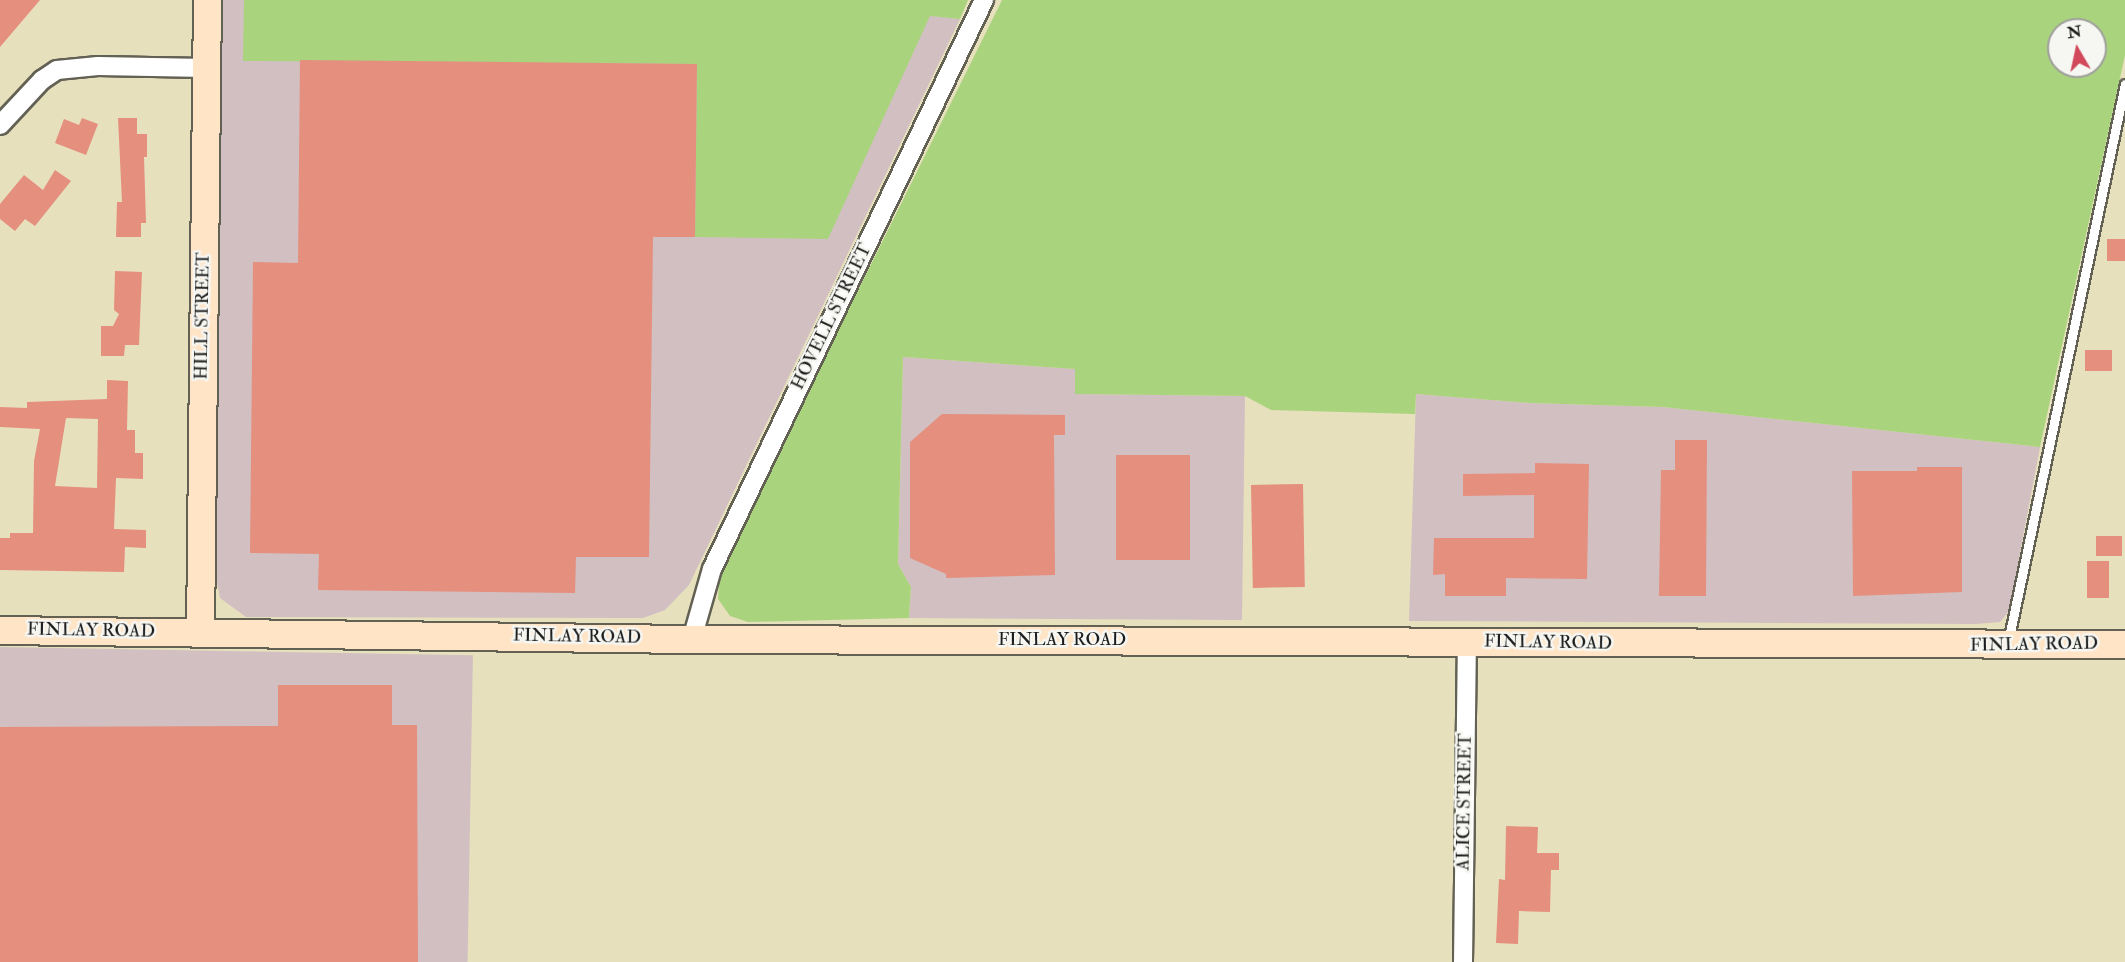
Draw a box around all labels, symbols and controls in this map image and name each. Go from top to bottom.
north arrow [2047,18,2107,78]
text: N [2066,21,2083,43]
street label: HOVELL STREET [787,240,877,394]
street label: HILL STREET [191,252,215,380]
street label: FINLAY ROAD [27,619,155,643]
street label: FINLAY ROAD [513,625,641,649]
street label: FINLAY ROAD [998,629,1126,651]
street label: FINLAY ROAD [1484,631,1612,655]
street label: FINLAY ROAD [1970,633,2098,657]
street label: ALICE STREET [1453,733,1477,871]

